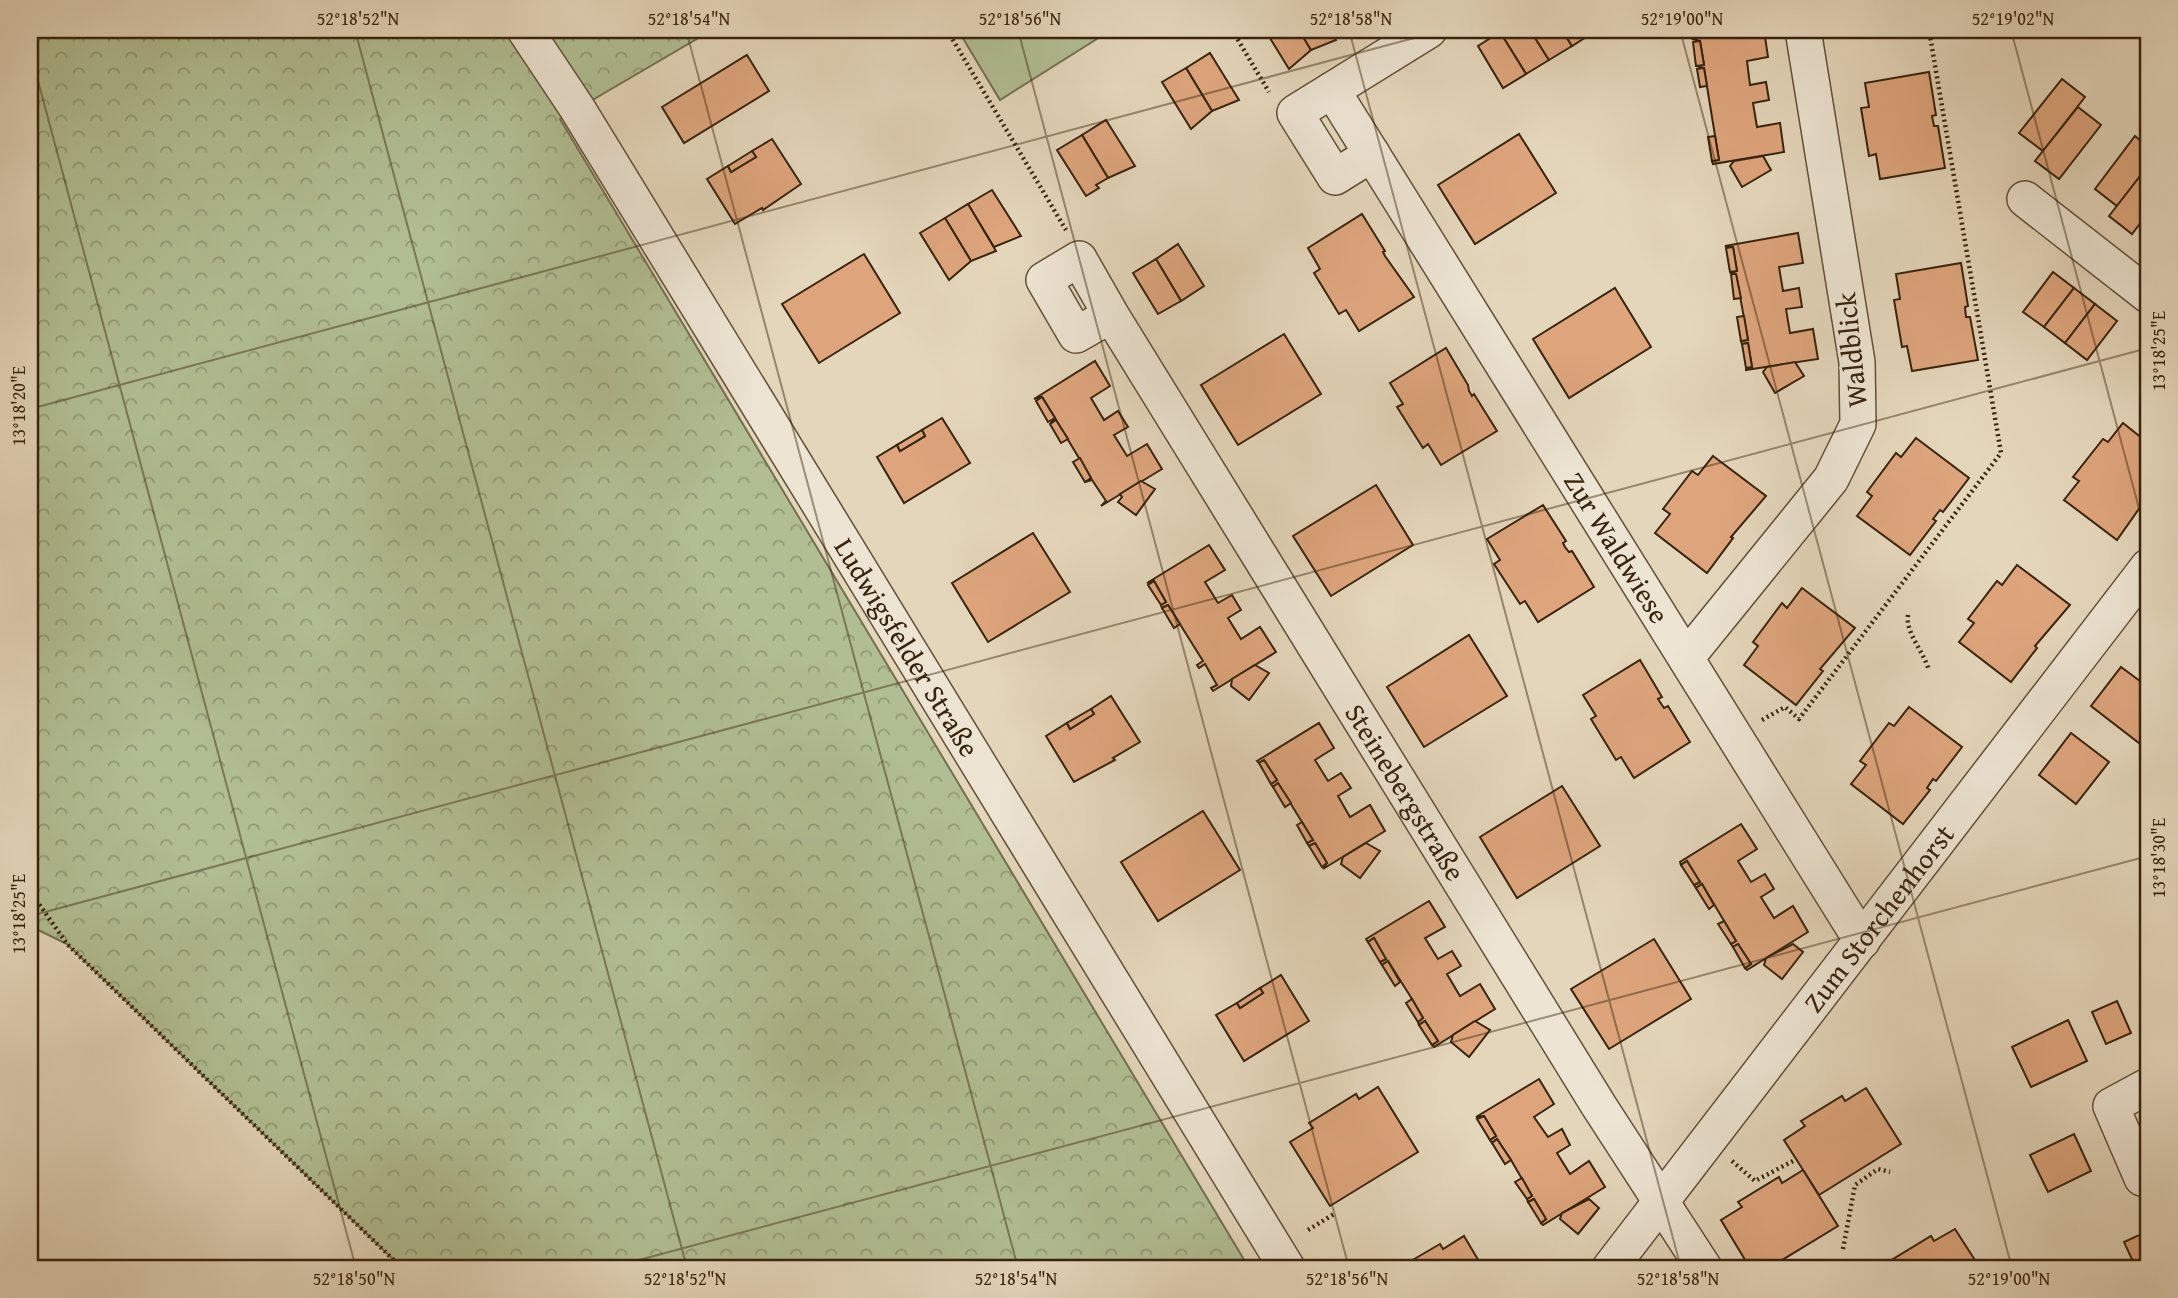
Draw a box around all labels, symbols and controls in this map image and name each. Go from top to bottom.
text: 52°18'52"N [317,5,400,32]
text: 52°18'54"N [648,5,731,32]
text: 52°18'56"N [979,5,1062,32]
text: 52°18'58"N [1310,5,1393,32]
text: 52°19'00"N [1641,5,1724,32]
text: 52°19'02"N [1972,5,2055,32]
street label: Waldblick [1824,290,1877,409]
text: 13°18'25"E [2145,311,2172,391]
text: 13°18'20"E [5,366,32,446]
street label: Zur Waldwiese [1555,464,1680,631]
street label: Ludwigsfelder Straße [825,530,990,764]
street label: Steinebergstraße [1335,695,1476,889]
street label: Zum Storchenhorst [1793,815,1964,1020]
text: 13°18'30"E [2145,818,2172,898]
text: 13°18'25"E [5,874,32,954]
text: 52°18'50"N [313,1265,396,1292]
text: 52°18'52"N [644,1265,727,1292]
text: 52°18'54"N [975,1265,1058,1292]
text: 52°18'56"N [1306,1265,1389,1292]
text: 52°18'58"N [1637,1265,1720,1292]
text: 52°19'00"N [1968,1265,2051,1292]

